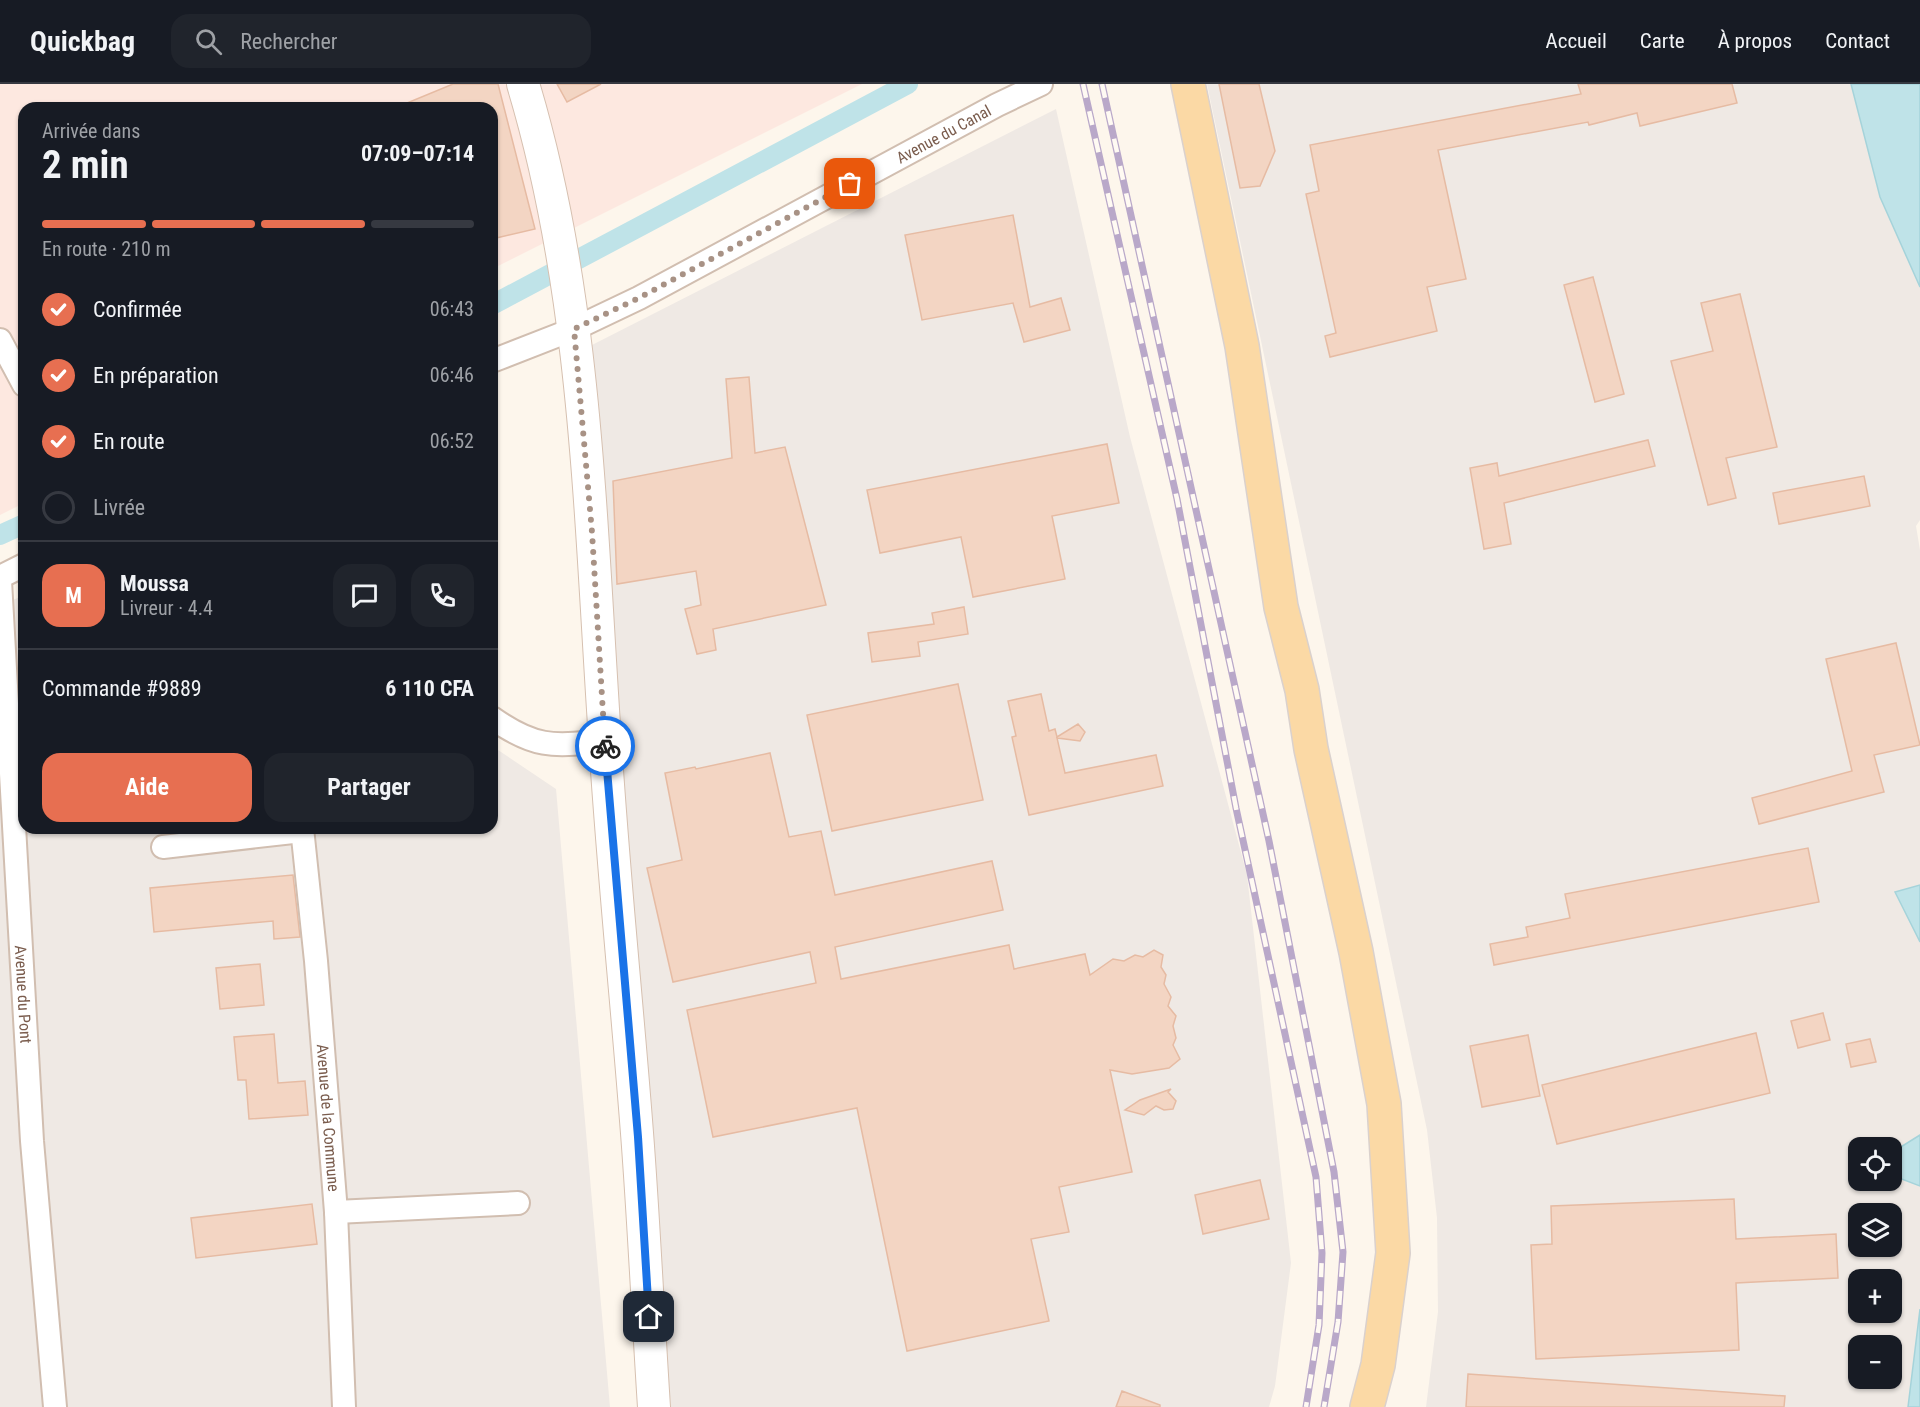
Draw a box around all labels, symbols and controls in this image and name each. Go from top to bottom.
search box [171,14,591,68]
text: Quickbag [30,25,135,58]
icon: search [192,25,225,58]
text: Rechercher [240,29,338,54]
text: Accueil [1546,29,1607,53]
text: Carte [1640,29,1685,53]
text: À propos [1718,29,1792,53]
text: Contact [1825,29,1890,53]
street label: Avenue du Canal [893,101,994,167]
text: Arrivée dans [42,119,140,143]
text: 07:09–07:14 [361,141,474,166]
text: 2 min [42,142,129,188]
pin [824,158,875,209]
icon: bag [833,167,866,200]
text: En route · 210 m [42,237,170,261]
icon: check [42,293,75,326]
text: Confirmée [93,297,182,322]
text: 06:43 [430,297,474,321]
icon: check [42,359,75,392]
text: En préparation [93,363,219,388]
text: 06:46 [430,363,474,387]
icon: check [42,425,75,458]
text: En route [93,429,165,454]
text: 06:52 [430,429,474,453]
text: Livrée [93,495,145,520]
button: chat [333,564,396,627]
button: phone [411,564,474,627]
text: Moussa [120,571,189,596]
text: M [65,583,82,608]
text: Livreur · 4.4 [120,596,213,620]
text: Commande #9889 [42,676,202,701]
text: 6 110 CFA [385,676,474,701]
courier [575,716,635,776]
icon: bike [589,730,622,763]
button: Aide [42,753,252,822]
button: Partager [264,753,474,822]
street label: Avenue du Pont [11,945,36,1044]
street label: Avenue de la Commune [313,1043,344,1192]
map controls [1848,1137,1902,1389]
button: locate [1848,1137,1902,1191]
button: layers [1848,1203,1902,1257]
button: + [1848,1269,1902,1323]
pin [623,1291,674,1342]
icon: home [632,1300,665,1333]
button: − [1848,1335,1902,1389]

